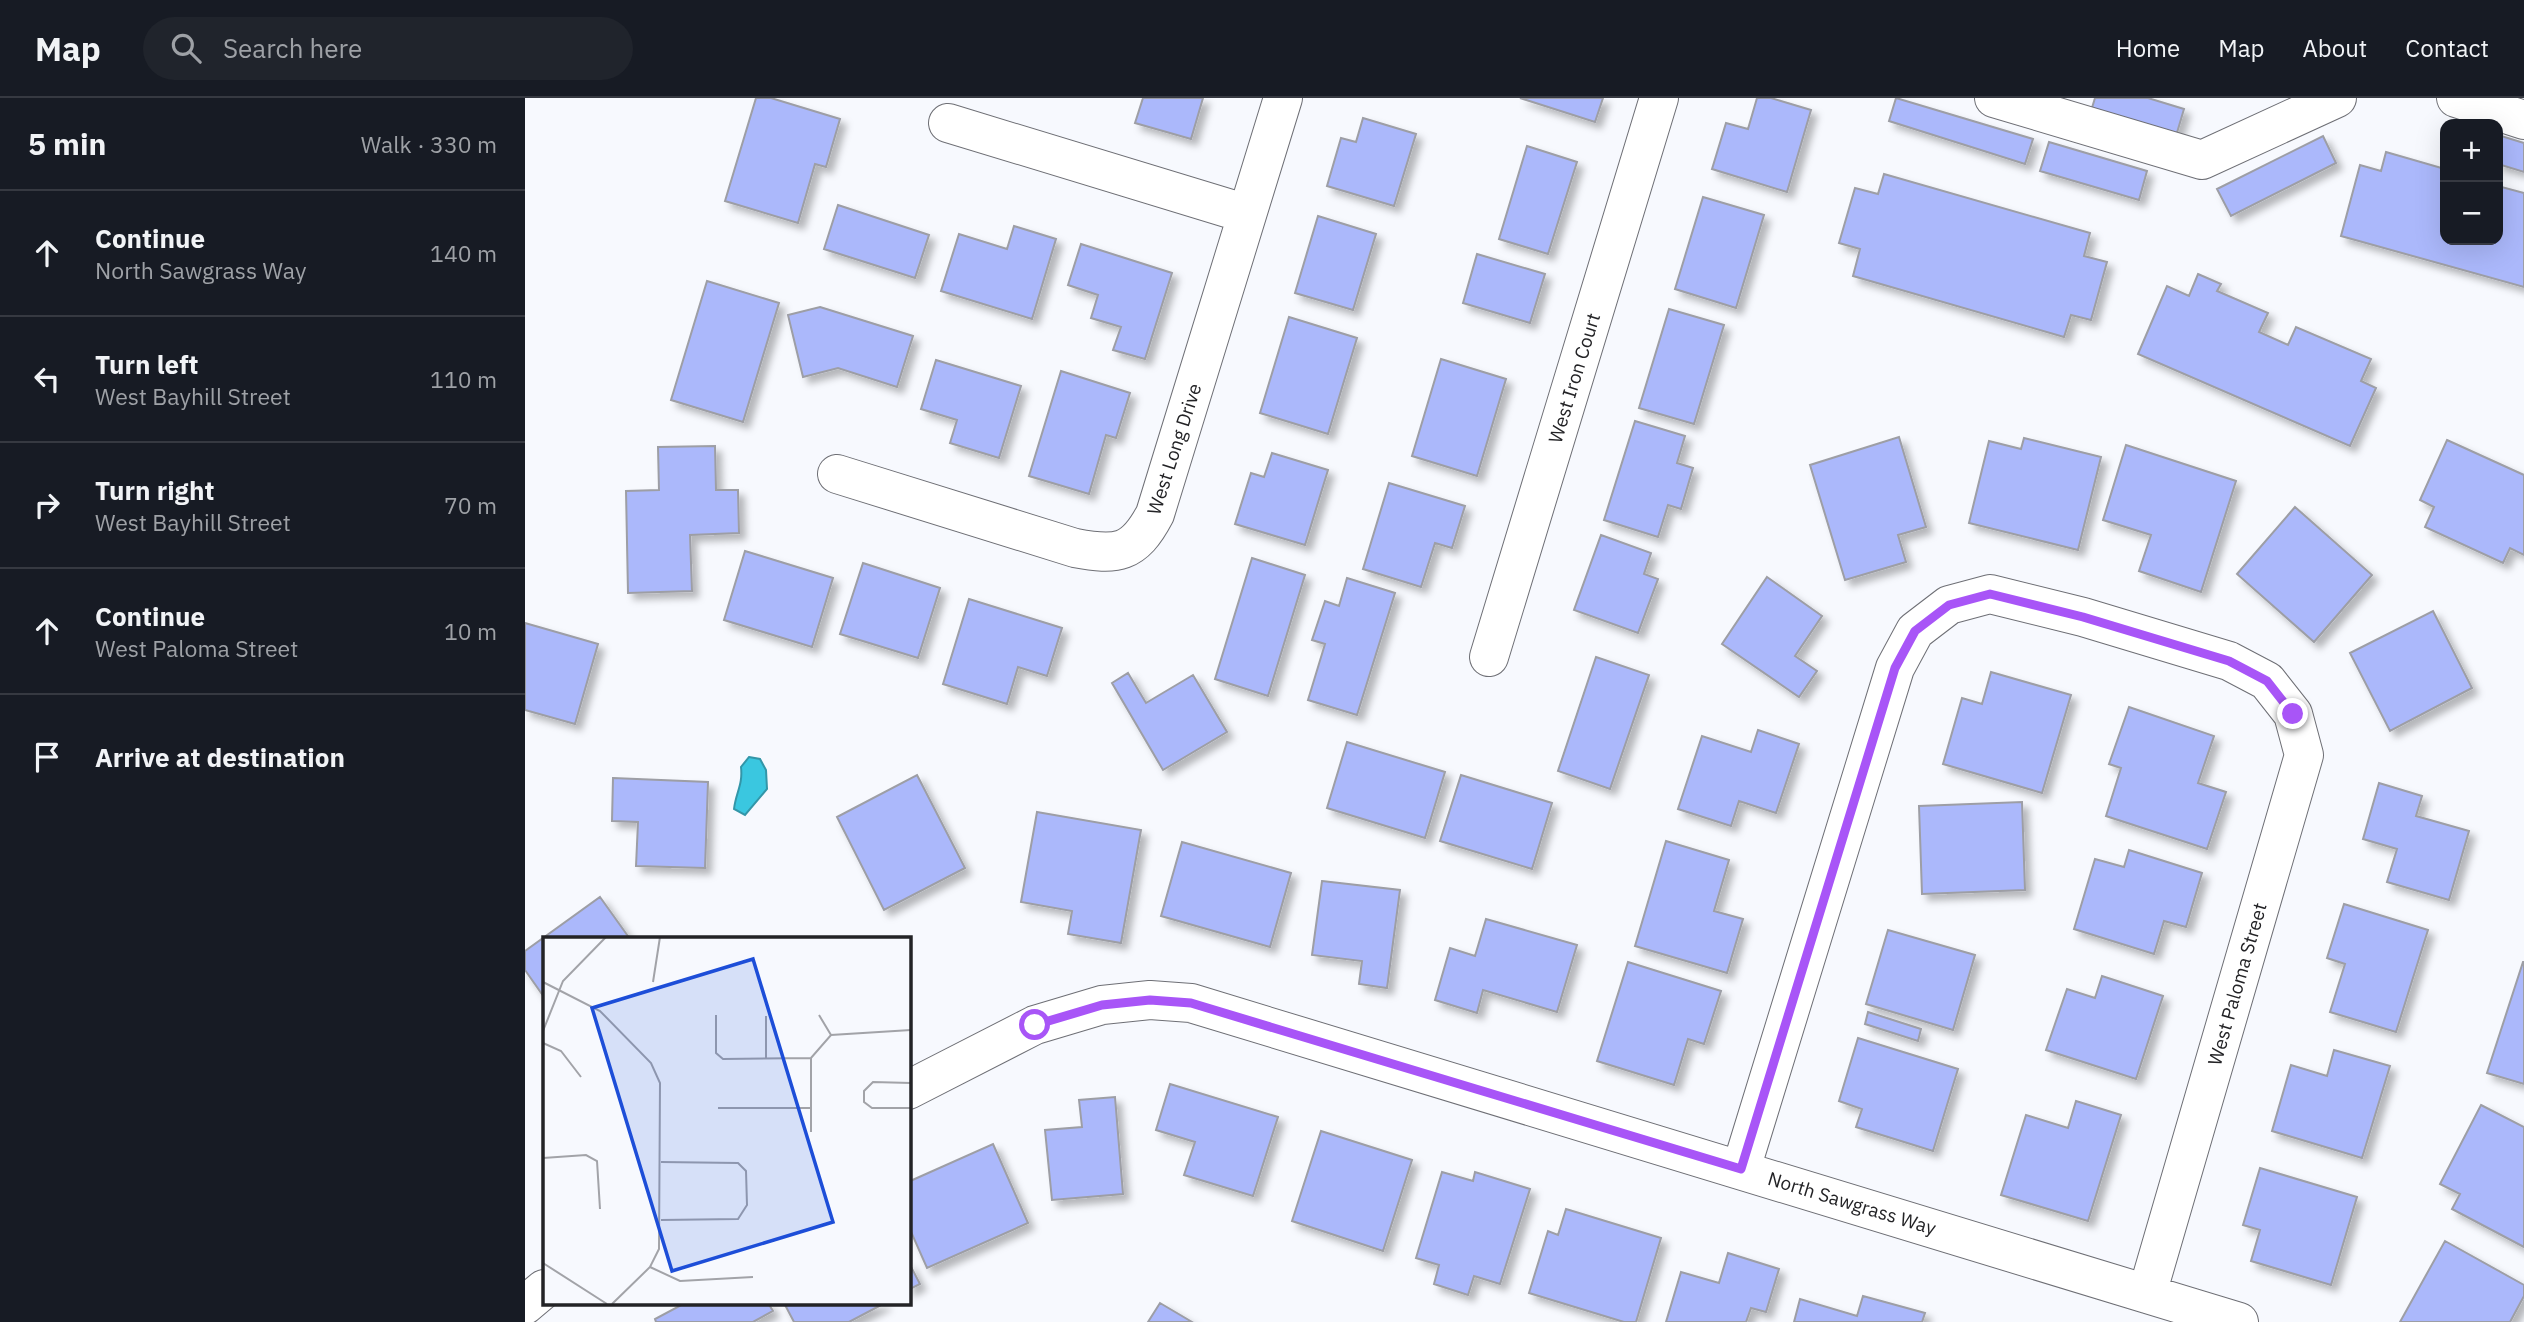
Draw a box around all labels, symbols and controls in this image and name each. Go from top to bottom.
search box [143,17,633,80]
text: Map [35,27,101,70]
icon: search [167,29,205,67]
text: Search here [223,31,362,65]
text: Home [2116,32,2180,64]
text: Map [2218,32,2264,64]
text: About [2302,32,2367,64]
text: Contact [2405,32,2489,64]
map controls [2440,119,2503,245]
button: + [2440,119,2503,182]
text: 5 min [28,124,106,163]
text: Walk · 330 m [361,129,497,159]
button: − [2440,182,2503,245]
text: Continue [95,221,205,255]
icon: ahead [28,234,66,272]
text: 140 m [430,238,497,268]
text: North Sawgrass Way [95,255,306,285]
street label: West Iron Court [1543,310,1605,446]
text: Turn left [95,347,198,381]
icon: left [28,360,66,398]
text: 110 m [430,364,497,394]
street label: West Long Drive [1141,380,1207,518]
text: West Bayhill Street [95,381,291,411]
text: Turn right [95,473,214,507]
icon: right [28,486,66,524]
text: 70 m [444,490,497,520]
text: West Bayhill Street [95,507,291,537]
text: Continue [95,599,205,633]
icon: ahead [28,612,66,650]
text: 10 m [444,616,497,646]
text: West Paloma Street [95,633,298,663]
route end [2277,698,2308,729]
icon: arrive [28,738,66,776]
text: Arrive at destination [95,740,345,774]
street label: West Paloma Street [2202,900,2272,1068]
inset map [543,937,910,1304]
route start [1019,1009,1050,1040]
street label: North Sawgrass Way [1765,1166,1940,1240]

